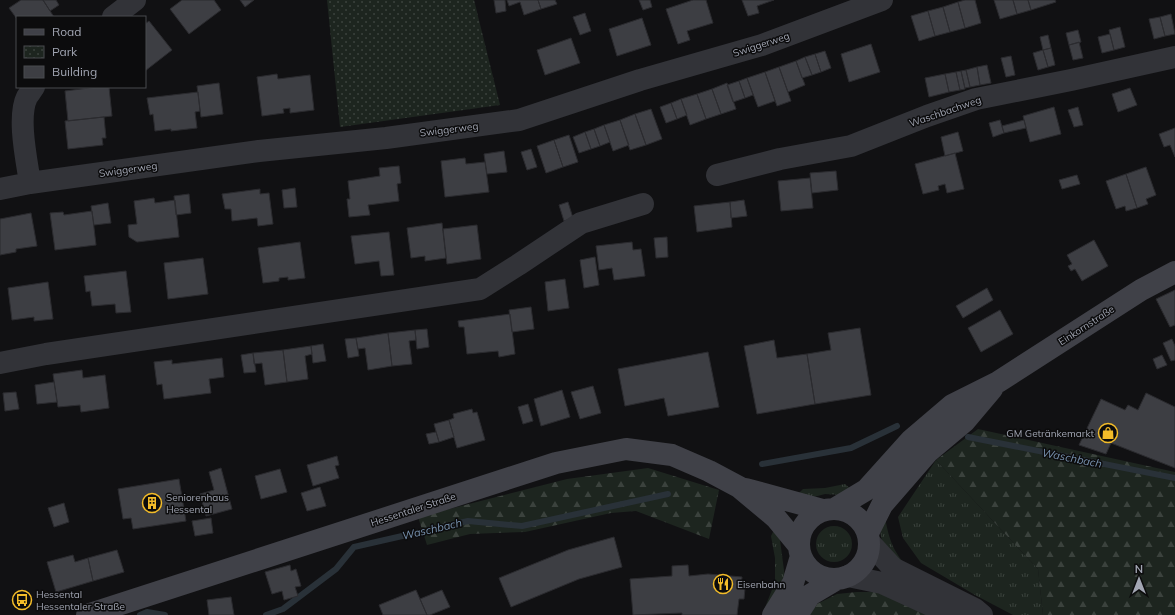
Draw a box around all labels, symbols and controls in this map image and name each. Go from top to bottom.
legend [16,16,146,88]
text: Road [52,24,81,39]
street label: Swiggerweg [731,29,791,60]
text: Park [52,44,78,59]
text: Building [52,64,97,79]
street label: Waschbachweg [908,93,983,130]
street label: Swiggerweg [419,119,479,140]
street label: Swiggerweg [98,159,158,180]
street label: Einkornstraße [1056,303,1117,348]
shop icon: GM Getränkemarkt [1097,422,1119,444]
place label: GM Getränkemarkt [1006,427,1094,440]
water label: Waschbach [1041,445,1103,471]
street label: Hessentaler Straße [369,490,457,529]
place label: Seniorenhaus Hessental [166,491,229,516]
building icon: Seniorenhaus Hessental [141,492,163,514]
water label: Waschbach [401,515,463,543]
north arrow [1119,559,1159,599]
text: N [1135,562,1143,576]
restaurant icon: Eisenbahn [712,573,734,595]
place label: Eisenbahn [737,578,785,591]
place label: Hessental Hessentaler Straße [36,588,125,613]
bus stop icon: Hessental Hessentaler Straße [11,589,33,611]

